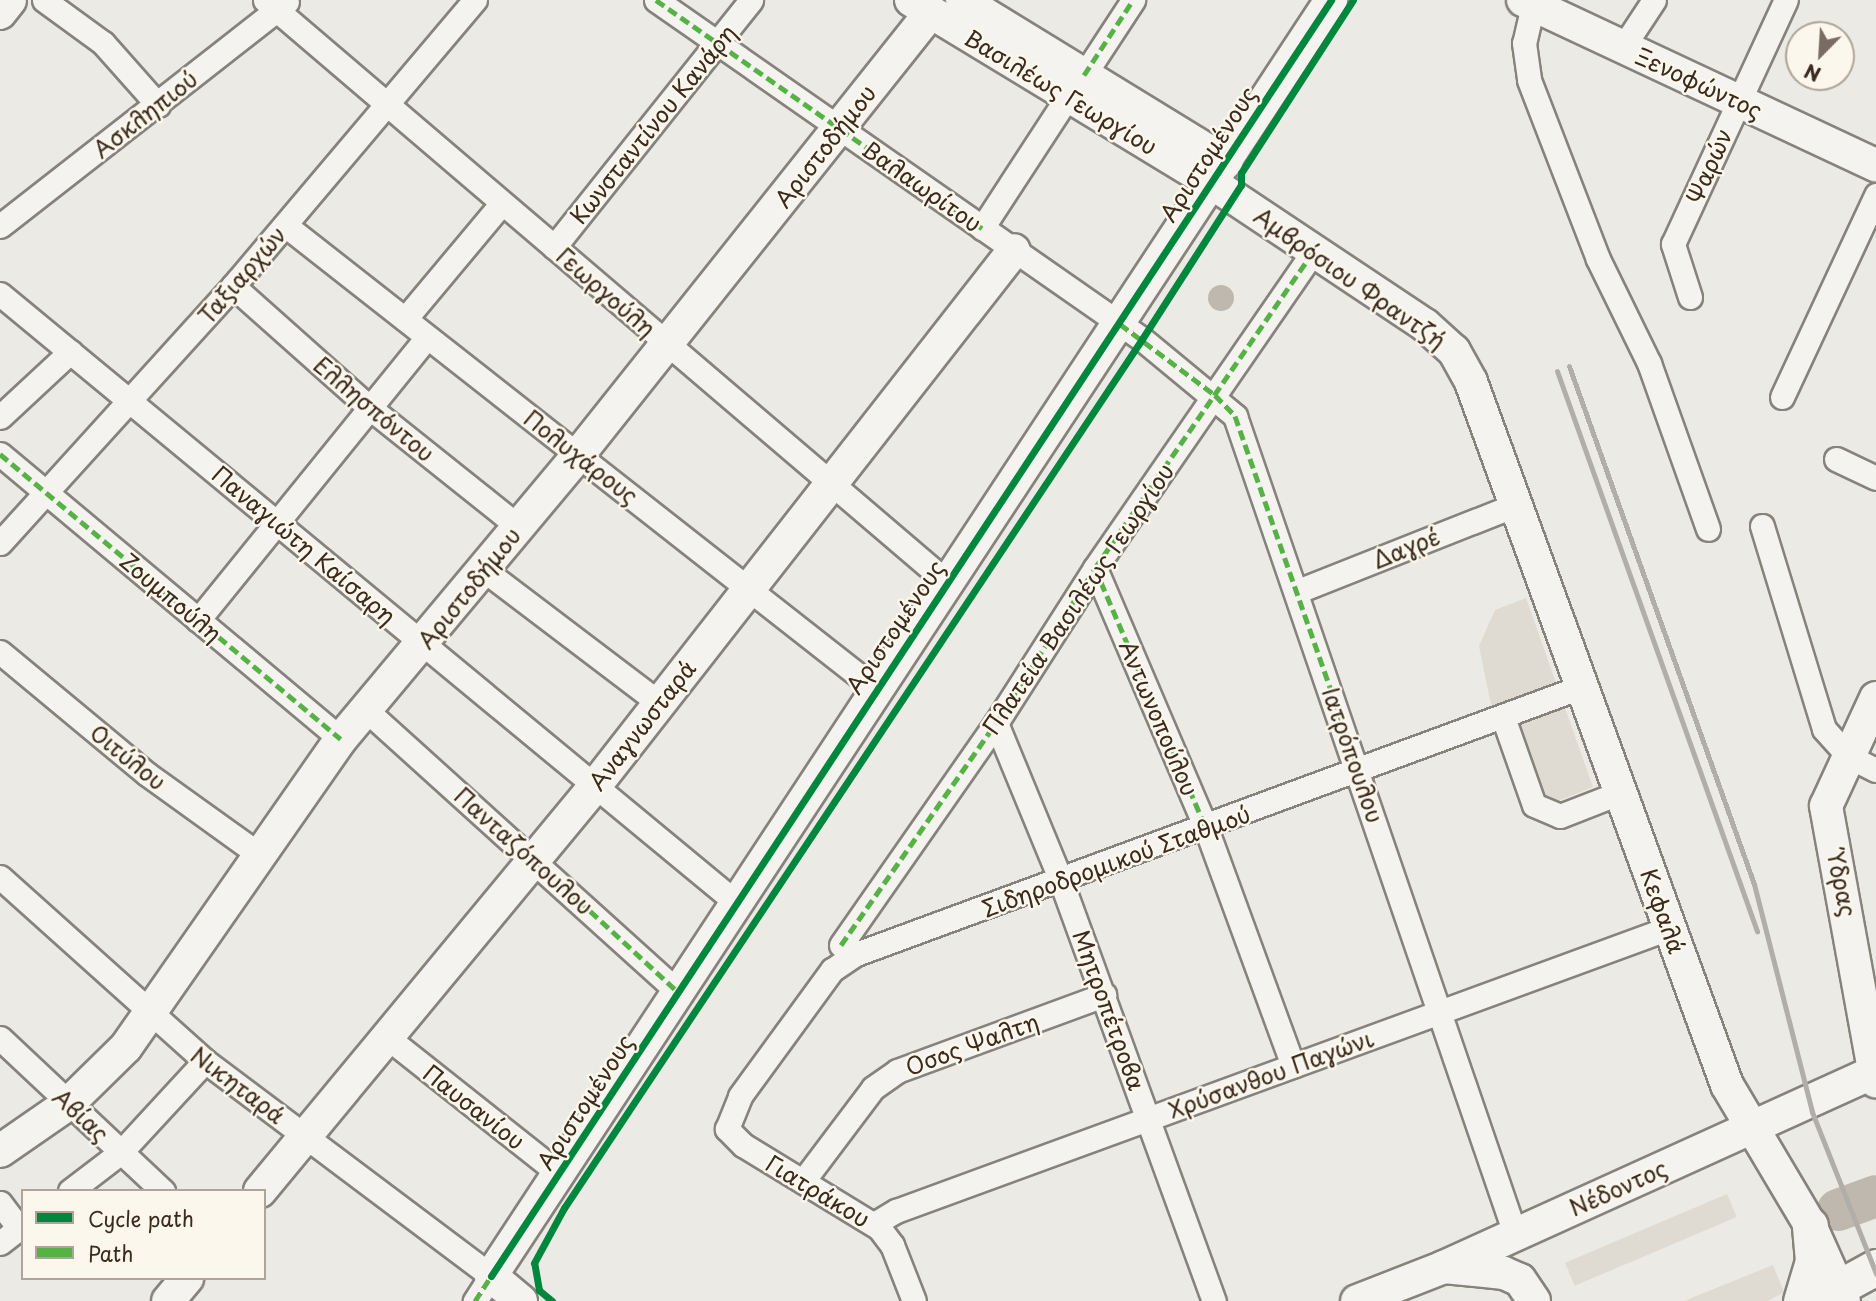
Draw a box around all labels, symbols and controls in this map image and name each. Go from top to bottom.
street label: Κωνσταντίνου Κανάρη [564,19,742,229]
north arrow [1785,21,1855,91]
street label: Βασιλέως Γεωργίου [960,24,1162,160]
street label: Ξενοφώντος [1631,42,1767,124]
text: N [1800,58,1825,89]
street label: Ασκληπιού [87,65,203,163]
street label: Αριστοδήμου [769,79,881,213]
street label: Αριστομένους [1154,81,1262,227]
street label: Ψαρών [1680,124,1738,208]
street label: Βαλαωρίτου [857,135,987,237]
street label: Αμβρόσιου Φραντζή [1249,201,1451,355]
street label: Ταξιαρχών [192,221,292,329]
street label: Γεωργούλη [551,242,661,342]
street label: Ελλησπόντου [308,351,440,467]
street label: Πολυχάρους [519,404,643,510]
street label: Πλατεία Βασιλέως Γεωργίου [977,458,1179,740]
street label: Παναγιώτη Καίσαρη [207,461,401,629]
street label: Αριστοδήμου [412,522,526,654]
street label: Δαγρέ [1368,522,1444,574]
street label: Ζουμπούλη [115,547,227,647]
street label: Αριστομένους [840,555,950,699]
street label: Αντωνοπούλου [1114,636,1204,800]
street label: Αναγνωσταρά [583,655,701,795]
street label: Ιατρόπουλου [1317,684,1389,826]
street label: Οιτύλου [85,718,171,796]
street label: Πανταζόπουλου [449,782,599,920]
street label: Σιδηροδρομικού Σταθμού [978,799,1254,923]
street label: Ύδρας [1822,849,1862,919]
street label: Κεφαλά [1635,865,1691,957]
street label: Μητροπέτροβα [1067,926,1151,1094]
street label: Οσος Ψαλτη [901,1007,1043,1081]
street label: Χρύσανθου Παγώνι [1164,1024,1378,1124]
street label: Αριστομένους [531,1029,639,1175]
street label: Νικηταρά [186,1041,290,1129]
street label: Παυσανίου [418,1059,530,1155]
street label: Αβίας [48,1083,114,1147]
street label: Γιατράκου [761,1149,875,1233]
street label: Νέδοντος [1565,1154,1671,1222]
legend [21,1189,266,1280]
text: Cycle path [88,1202,194,1234]
text: Path [88,1237,133,1269]

